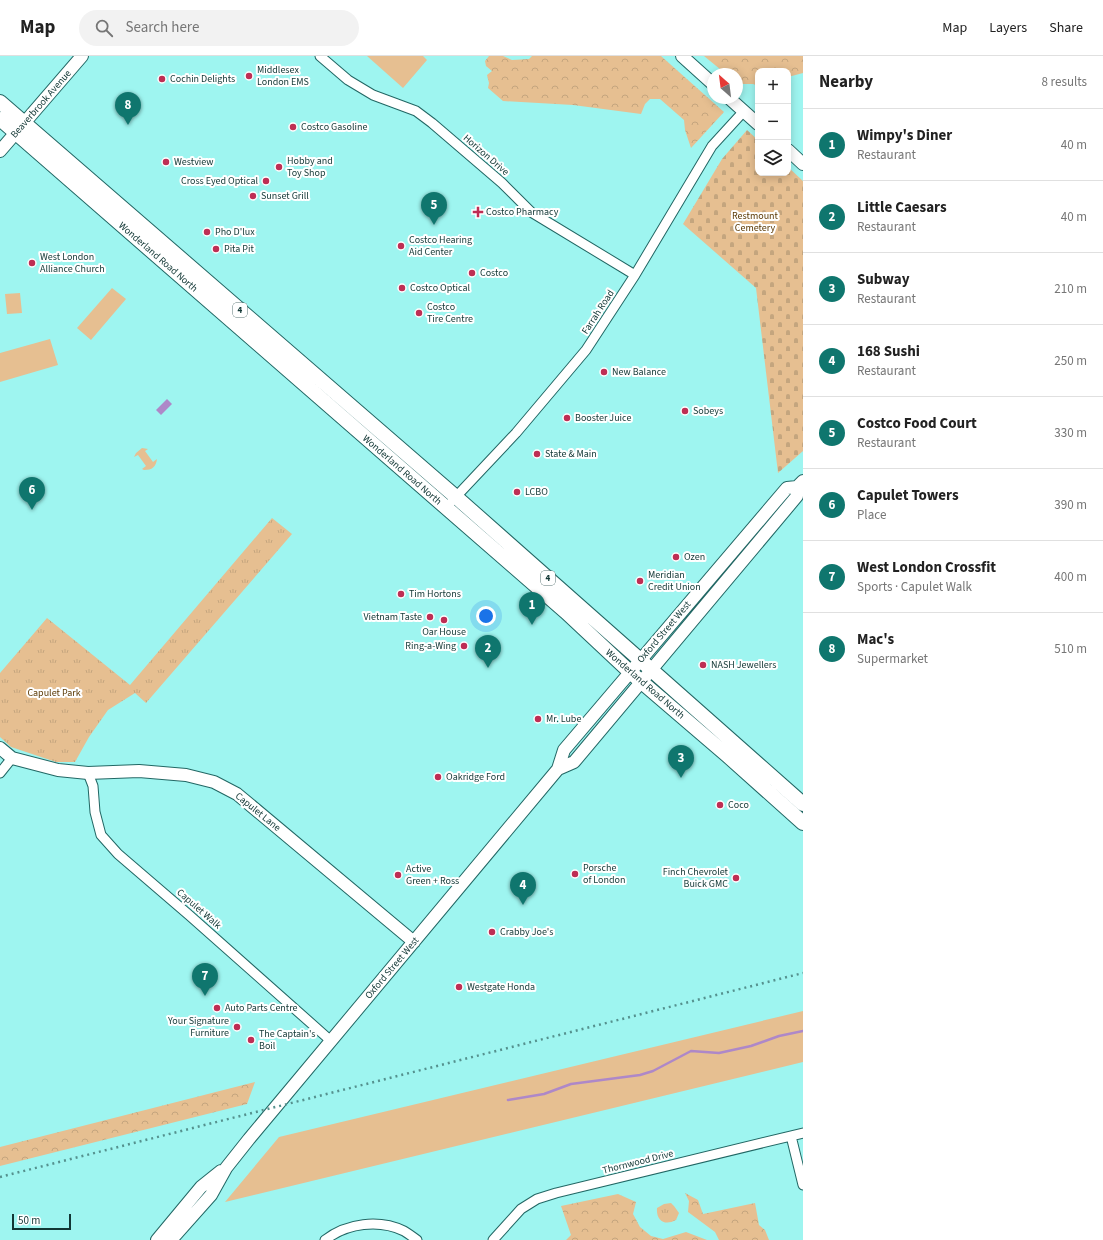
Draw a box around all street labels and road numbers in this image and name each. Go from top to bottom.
street label: Beaverbrook Avenue [7,67,75,141]
street label: Horizon Drive [460,131,512,179]
street label: Wonderland Road North [115,219,201,295]
street label: Farrah Road [578,287,618,337]
road number: 4 [233,303,247,317]
street label: Wonderland Road North [359,432,445,508]
road number: 4 [541,571,555,585]
street label: Oxford Street West [634,597,695,666]
street label: Wonderland Road North [602,646,688,722]
street label: Capulet Lane [232,789,284,835]
street label: Capulet Walk [174,886,224,932]
street label: Oxford Street West [362,933,423,1002]
street label: Thornwood Drive [601,1146,675,1178]

